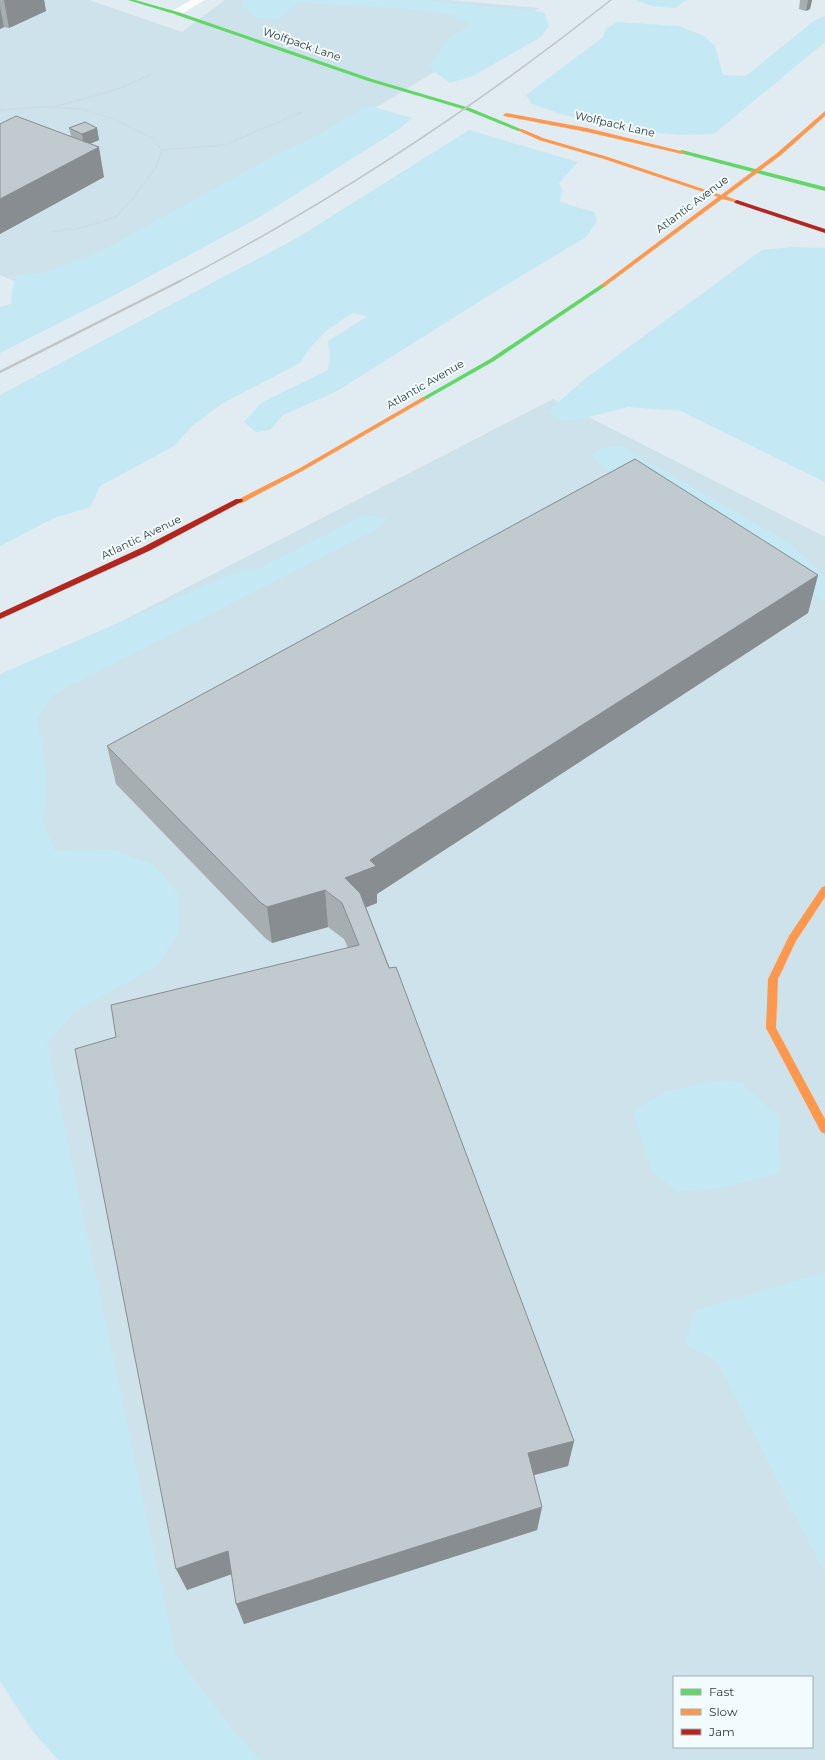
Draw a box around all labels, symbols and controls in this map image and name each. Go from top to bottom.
street label: Wolfpack Lane [261,24,343,64]
street label: Wolfpack Lane [574,108,657,140]
street label: Atlantic Avenue [653,172,731,236]
street label: Atlantic Avenue [384,356,467,412]
street label: Atlantic Avenue [99,511,184,562]
legend [673,1676,813,1748]
text: Fast [709,1684,734,1699]
text: Slow [709,1704,738,1719]
text: Jam [708,1724,735,1739]

